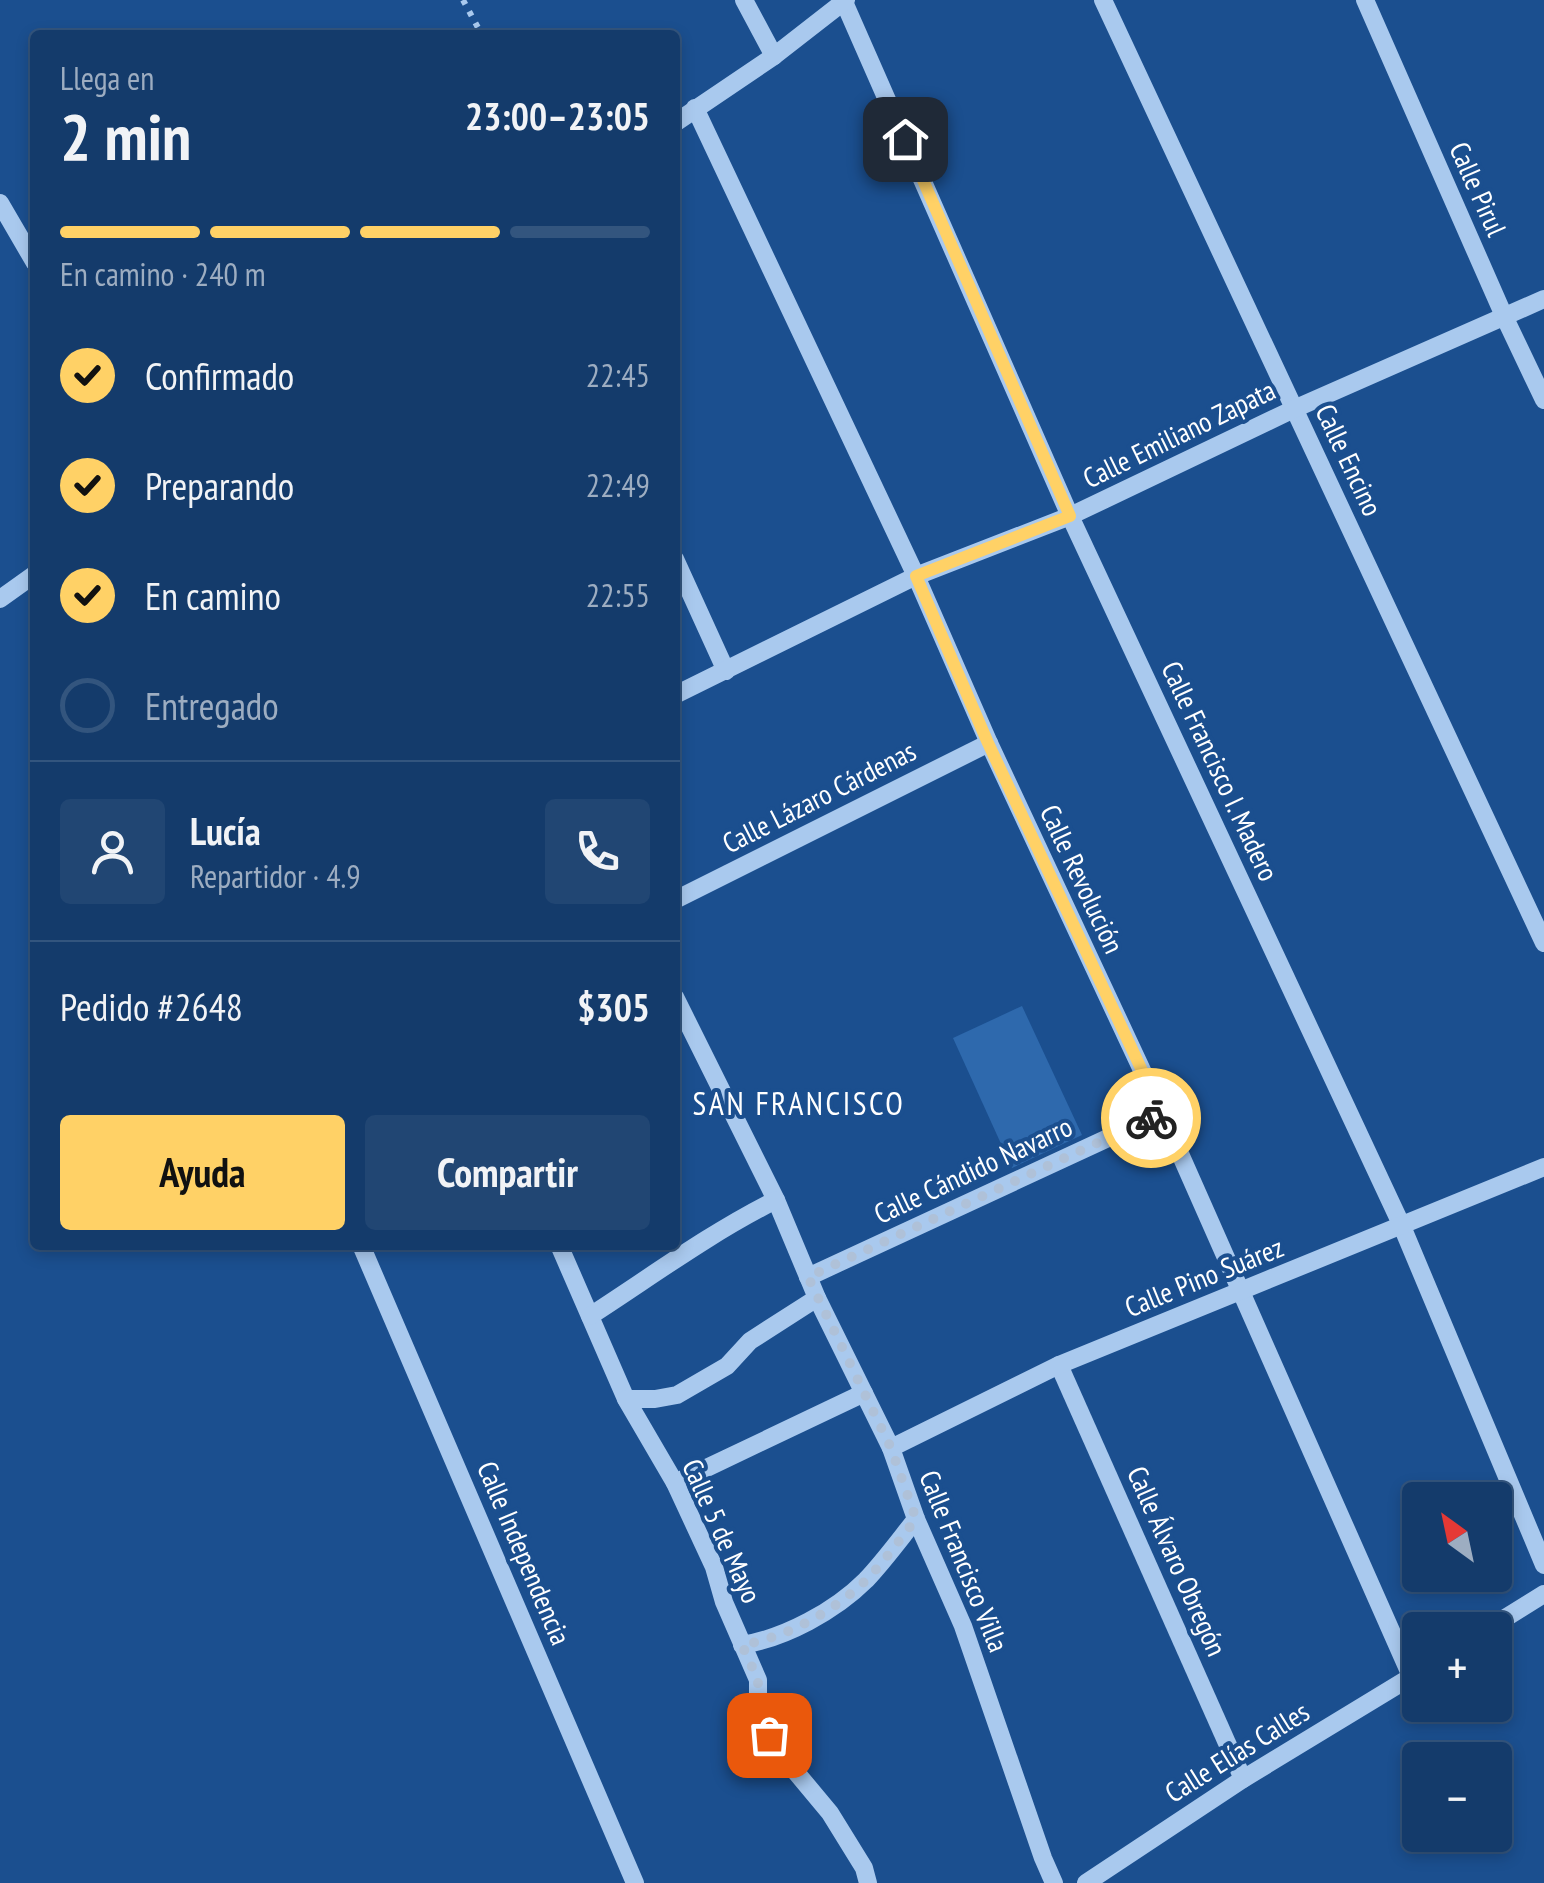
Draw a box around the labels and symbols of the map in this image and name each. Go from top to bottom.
pin [863,97,948,182]
street label: Calle Pirul [1441,136,1516,242]
street label: Calle Emiliano Zapata [1077,371,1281,496]
street label: Calle Encino [1308,398,1391,522]
street label: Calle Francisco I. Madero [1153,655,1288,886]
street label: Calle Lázaro Cárdenas [716,732,922,861]
street label: Calle Revolución [1032,799,1133,959]
courier [1101,1068,1201,1168]
district label: SAN FRANCISCO [693,1082,905,1124]
street label: Calle Cándido Navarro [868,1107,1078,1232]
street label: Calle Pino Suárez [1119,1228,1288,1325]
street label: Calle 5 de Mayo [674,1453,771,1609]
street label: Calle Independencia [469,1455,580,1650]
street label: Calle Álvaro Obregón [1119,1460,1236,1662]
street label: Calle Francisco Villa [911,1465,1018,1657]
north arrow [1402,1482,1512,1592]
pin [727,1693,812,1778]
street label: Calle Elías Calles [1158,1693,1316,1810]

